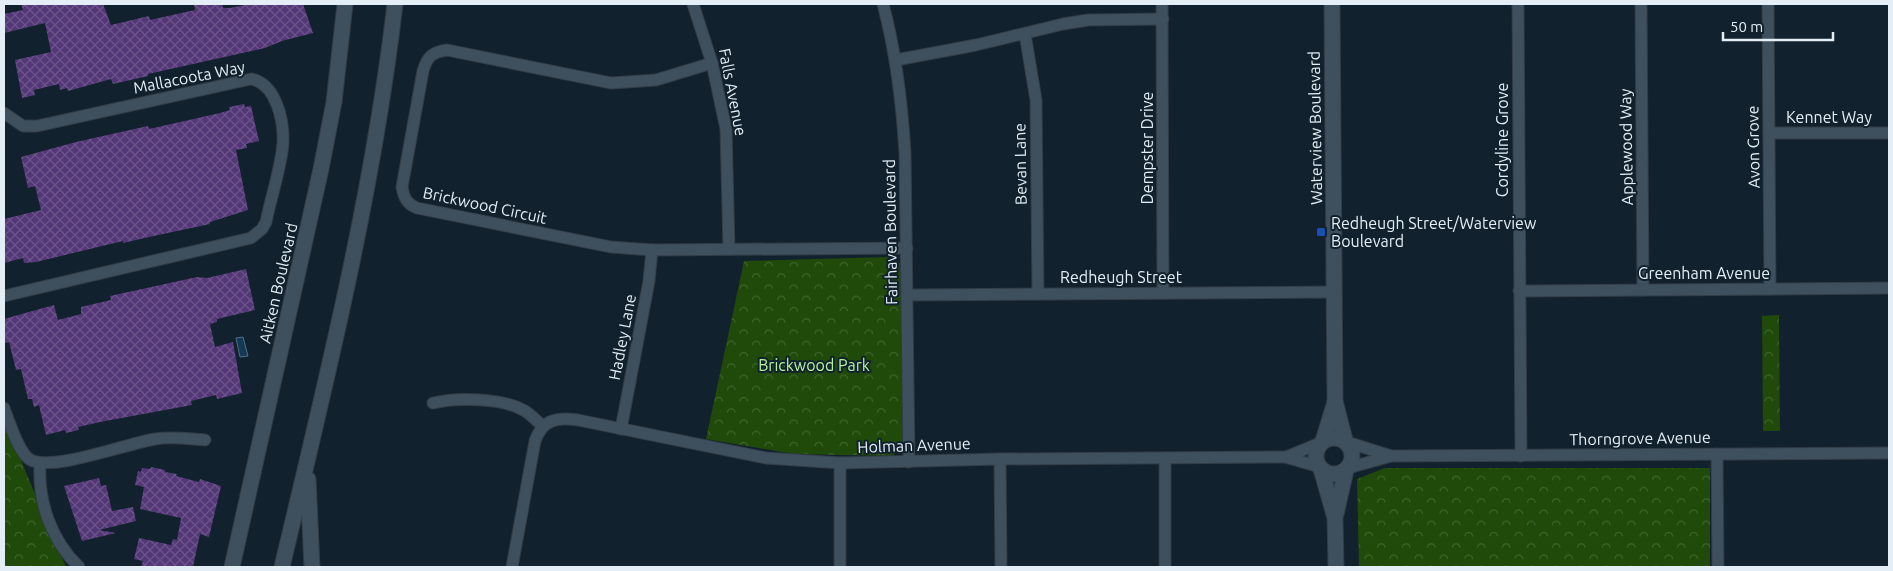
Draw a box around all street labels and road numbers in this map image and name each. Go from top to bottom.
street label: Falls Avenue [716,47,750,137]
street label: Waterview Boulevard [1305,51,1325,205]
street label: Mallacoota Way [132,57,247,97]
street label: Cordyline Grove [1493,83,1511,197]
street label: Applewood Way [1616,88,1636,205]
street label: Dempster Drive [1138,92,1156,204]
street label: Avon Grove [1743,105,1763,189]
street label: Kennet Way [1786,108,1872,126]
street label: Bevan Lane [1010,123,1030,205]
street label: Fairhaven Boulevard [880,159,900,305]
street label: Brickwood Circuit [421,183,549,227]
street label: Aitken Boulevard [255,221,301,345]
street label: Greenham Avenue [1638,264,1770,282]
street label: Redheugh Street [1060,268,1183,286]
street label: Hadley Lane [605,292,639,382]
street label: Thorngrove Avenue [1569,428,1711,448]
street label: Holman Avenue [857,434,971,456]

